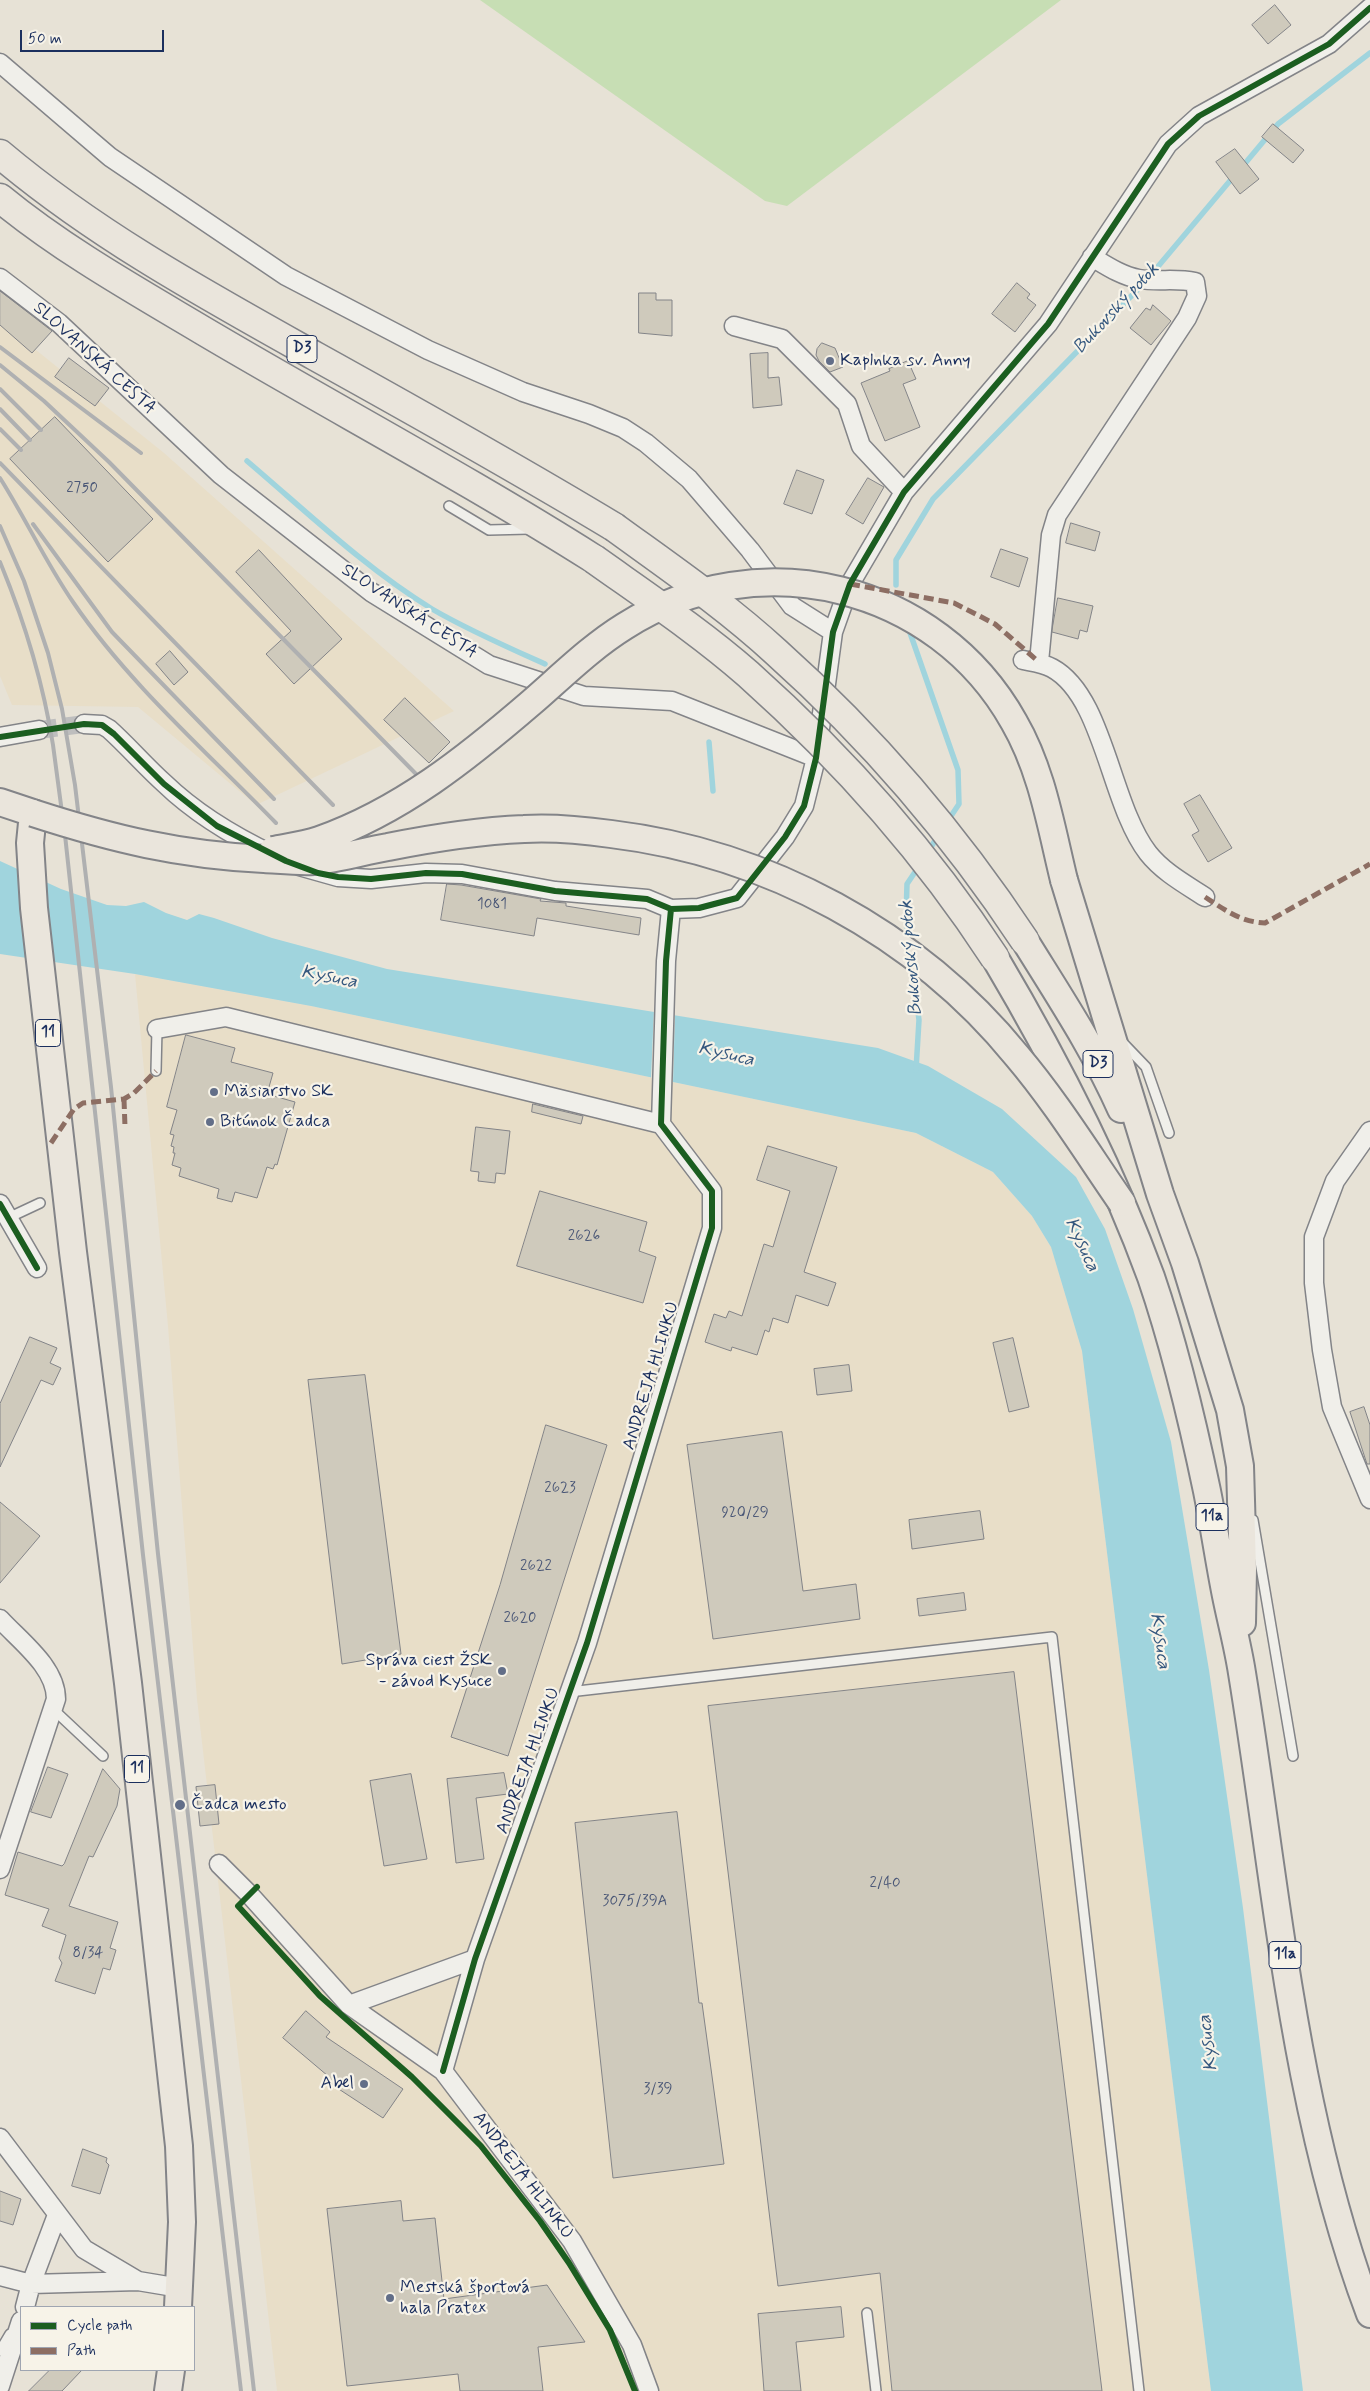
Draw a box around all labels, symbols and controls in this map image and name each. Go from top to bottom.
scale bar [22,20,166,52]
text: 50 m [28,29,62,49]
water label: Bukovský potok [1069,259,1165,359]
street label: SLOVANSKÁ CESTA [28,298,160,420]
road number: D3 [287,336,317,362]
place label: Kaplnka sv. Anny [840,350,971,372]
marker: Kaplnka sv. Anny [824,355,836,367]
house number: 2750 [66,480,98,498]
street label: SLOVANSKÁ CESTA [337,560,481,664]
house number: 1081 [477,896,507,914]
water label: Bukovský potok [896,899,928,1017]
water label: Kysuca [299,961,359,995]
road number: 11 [36,1020,60,1046]
water label: Kysuca [696,1038,756,1072]
road number: D3 [1083,1050,1113,1078]
place label: Mäsiarstvo SK [224,1081,333,1103]
marker: Mäsiarstvo SK [208,1086,220,1098]
place label: Bitúnok Čadca [220,1111,330,1133]
marker: Bitúnok Čadca [204,1116,216,1128]
water label: Kysuca [1059,1215,1103,1275]
house number: 2626 [568,1228,600,1246]
street label: ANDREJA HLINKU [619,1299,685,1453]
house number: 2623 [544,1480,576,1498]
road number: 11a [1196,1504,1228,1530]
house number: 920/29 [721,1505,769,1523]
house number: 2622 [520,1558,552,1576]
house number: 2620 [504,1610,536,1628]
water label: Kysuca [1144,1611,1174,1671]
place label: Správa ciest ŽSK - závod Kysuce [366,1650,492,1692]
marker: Správa ciest ŽSK - závod Kysuce [496,1665,508,1677]
street label: ANDREJA HLINKU [493,1685,565,1837]
road number: 11 [124,1756,150,1782]
place label: Čadca mesto [191,1794,287,1816]
marker: Čadca mesto [173,1798,187,1812]
house number: 2/40 [869,1875,901,1893]
house number: 3075/39A [603,1893,667,1911]
road number: 11a [1269,1942,1301,1968]
house number: 8/34 [73,1945,103,1963]
water label: Kysuca [1194,2014,1224,2072]
place label: Abel [320,2073,354,2095]
marker: Abel [358,2078,370,2090]
house number: 3/39 [643,2081,673,2099]
street label: ANDREJA HLINKU [467,2108,577,2244]
place label: Mestská športová hala Pratex [400,2277,530,2320]
marker: Mestská športová hala Pratex [384,2292,396,2304]
legend [20,2306,195,2371]
text: Cycle path [67,2316,132,2336]
text: Path [67,2341,96,2361]

